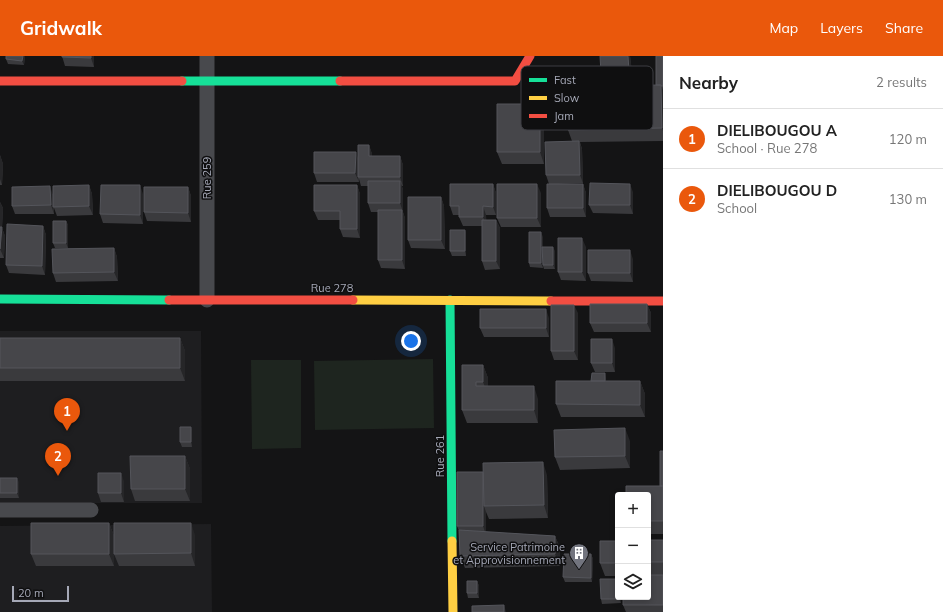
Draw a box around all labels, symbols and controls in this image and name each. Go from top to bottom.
text: Gridwalk [20,16,102,40]
text: Map [769,19,798,37]
text: Layers [820,19,863,37]
text: Share [885,19,923,37]
legend [521,66,653,130]
text: Nearby [679,72,738,93]
text: Fast [554,73,576,87]
text: 2 results [876,74,927,90]
text: Slow [554,91,580,105]
text: Jam [554,109,574,123]
text: DIELIBOUGOU A [717,121,837,140]
text: 1 [688,131,696,147]
text: 120 m [889,131,927,147]
text: School · Rue 278 [717,140,817,156]
street label: Rue 259 [200,157,214,199]
text: DIELIBOUGOU D [717,181,837,200]
text: 2 [688,191,696,207]
text: 130 m [889,191,927,207]
text: School [717,200,757,216]
street label: Rue 278 [311,281,354,295]
your location [401,331,421,351]
pin: 1 [54,398,80,431]
street label: Rue 261 [433,435,447,477]
pin: 2 [45,443,71,476]
map controls [615,492,651,600]
button: + [615,492,651,528]
button: − [615,528,651,564]
place label: Service Patrimoine et Approvisionnement [453,540,565,567]
building icon: Service Patrimoine et Approvisionnement [568,542,590,570]
button: layers [615,564,651,600]
scale bar [12,584,69,603]
text: 20 m [18,586,44,600]

